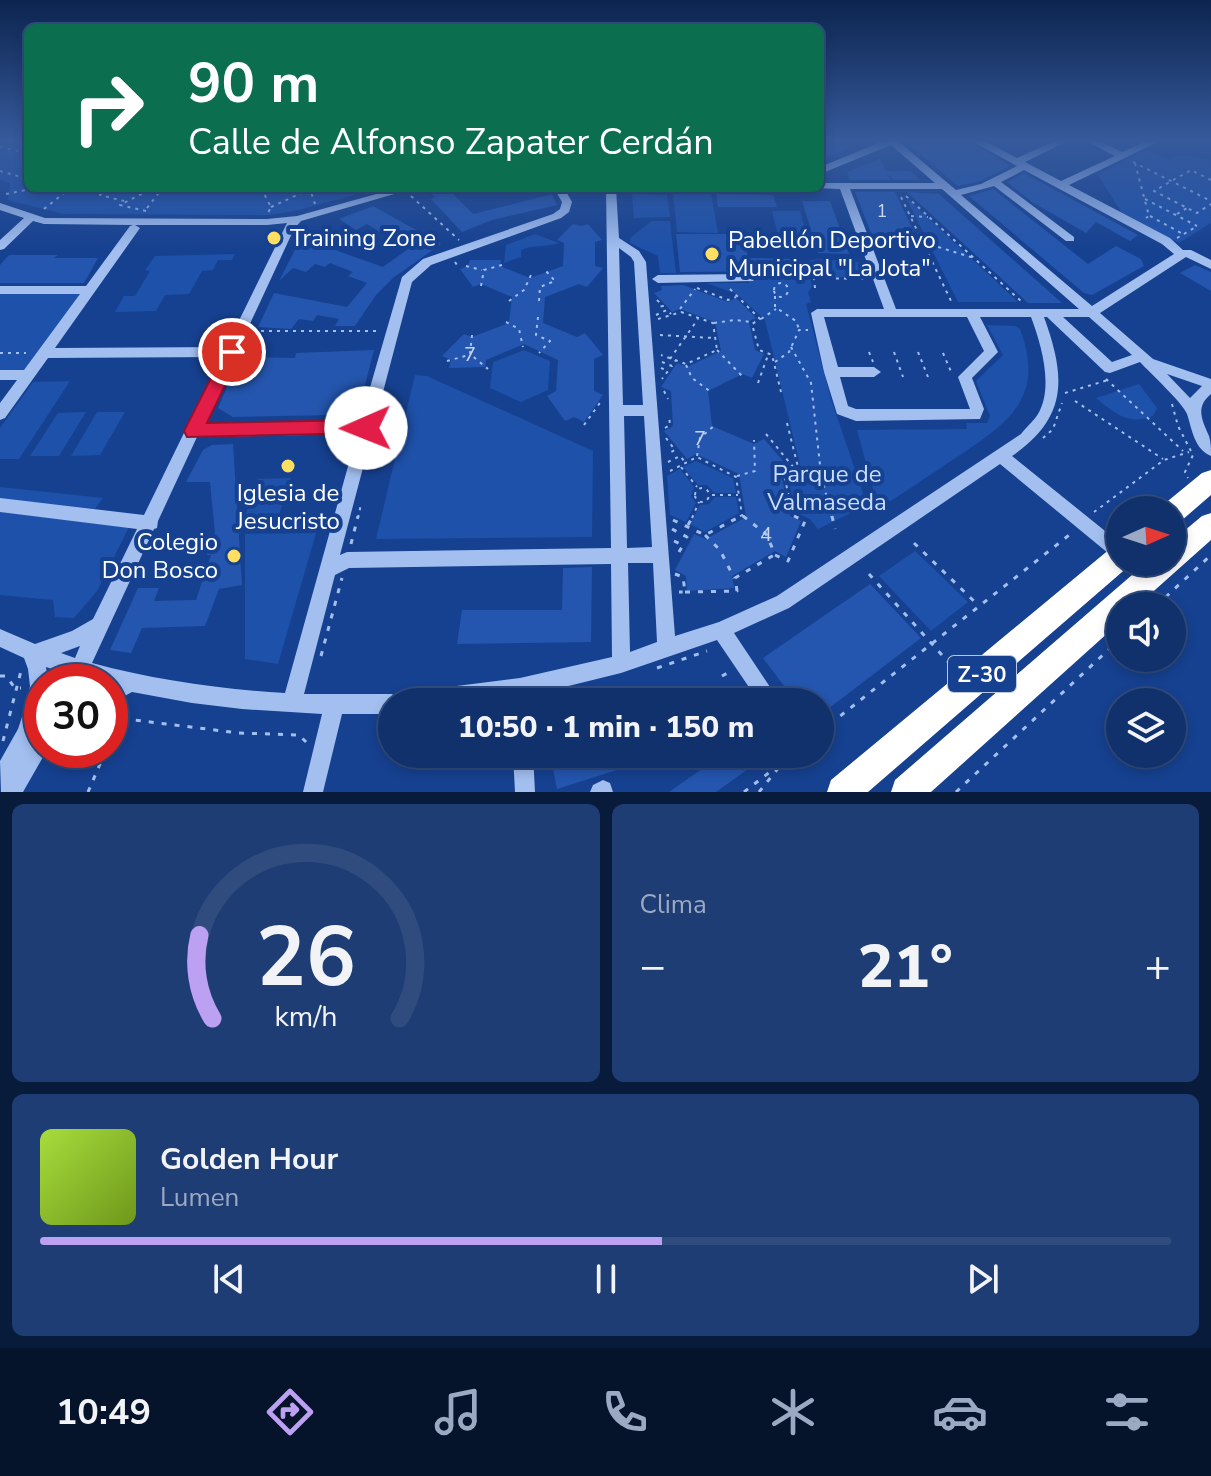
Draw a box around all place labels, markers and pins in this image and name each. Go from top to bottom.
place label: Training Zone [290,222,436,254]
place label: Pabellón Deportivo Municipal "La Jota" [728,224,936,284]
marker: Training Zone [265,229,283,247]
marker: Pabellón Deportivo Municipal "La Jota" [703,245,721,263]
pin [198,318,266,386]
marker: Iglesia de Jesucristo [279,457,297,475]
place label: Iglesia de Jesucristo [235,477,340,537]
place label: Colegio Don Bosco [102,526,218,586]
marker: Colegio Don Bosco [225,547,243,565]

